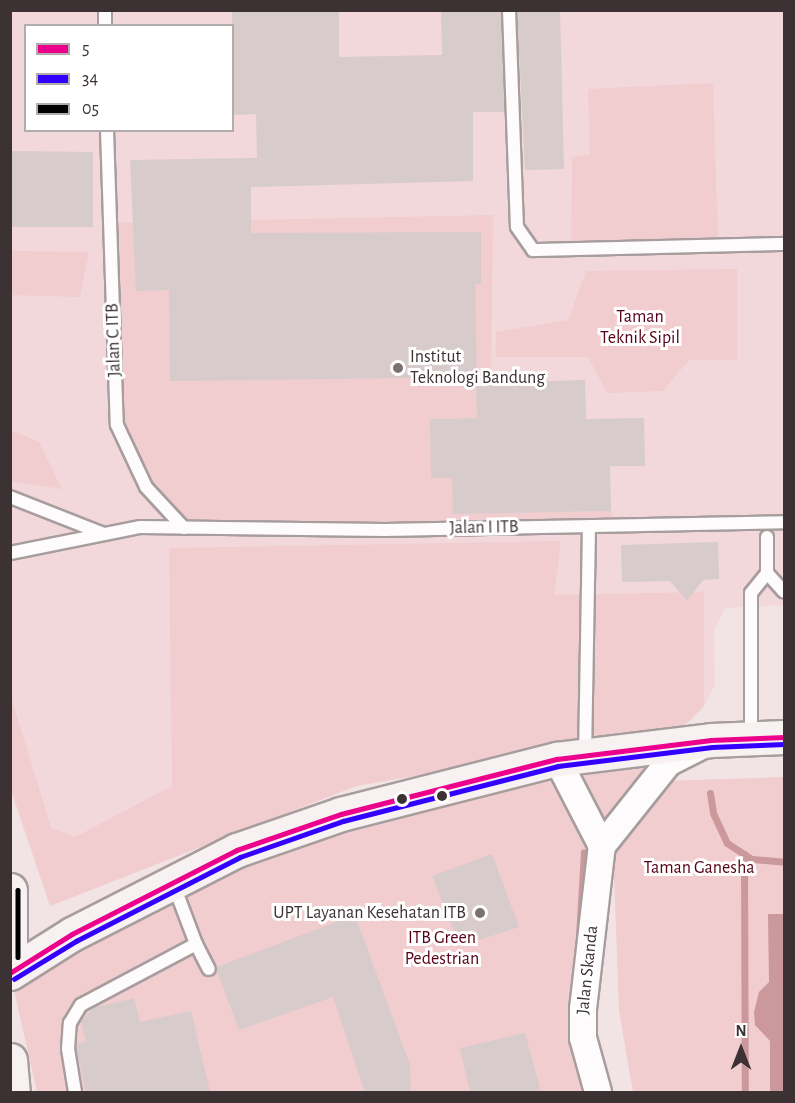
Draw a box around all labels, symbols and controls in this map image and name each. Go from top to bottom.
legend [24,24,234,132]
text: 5 [82,40,90,58]
text: 34 [82,70,98,88]
text: 05 [82,100,99,118]
street label: Jalan C ITB [102,303,126,377]
park label: Taman Teknik Sipil [600,307,680,350]
place label: Institut Teknologi Bandung [410,347,545,389]
marker: Institut Teknologi Bandung [391,361,405,375]
street label: Jalan I ITB [449,517,519,539]
unlabelled marker [436,790,448,802]
unlabelled marker [396,793,408,805]
park label: Taman Ganesha [643,857,755,879]
place label: UPT Layanan Kesehatan ITB [273,902,466,924]
marker: UPT Layanan Kesehatan ITB [471,904,489,922]
street label: Jalan Skanda [573,924,603,1016]
park label: ITB Green Pedestrian [405,928,479,970]
north arrow [711,1019,771,1079]
text: N [735,1023,747,1039]

